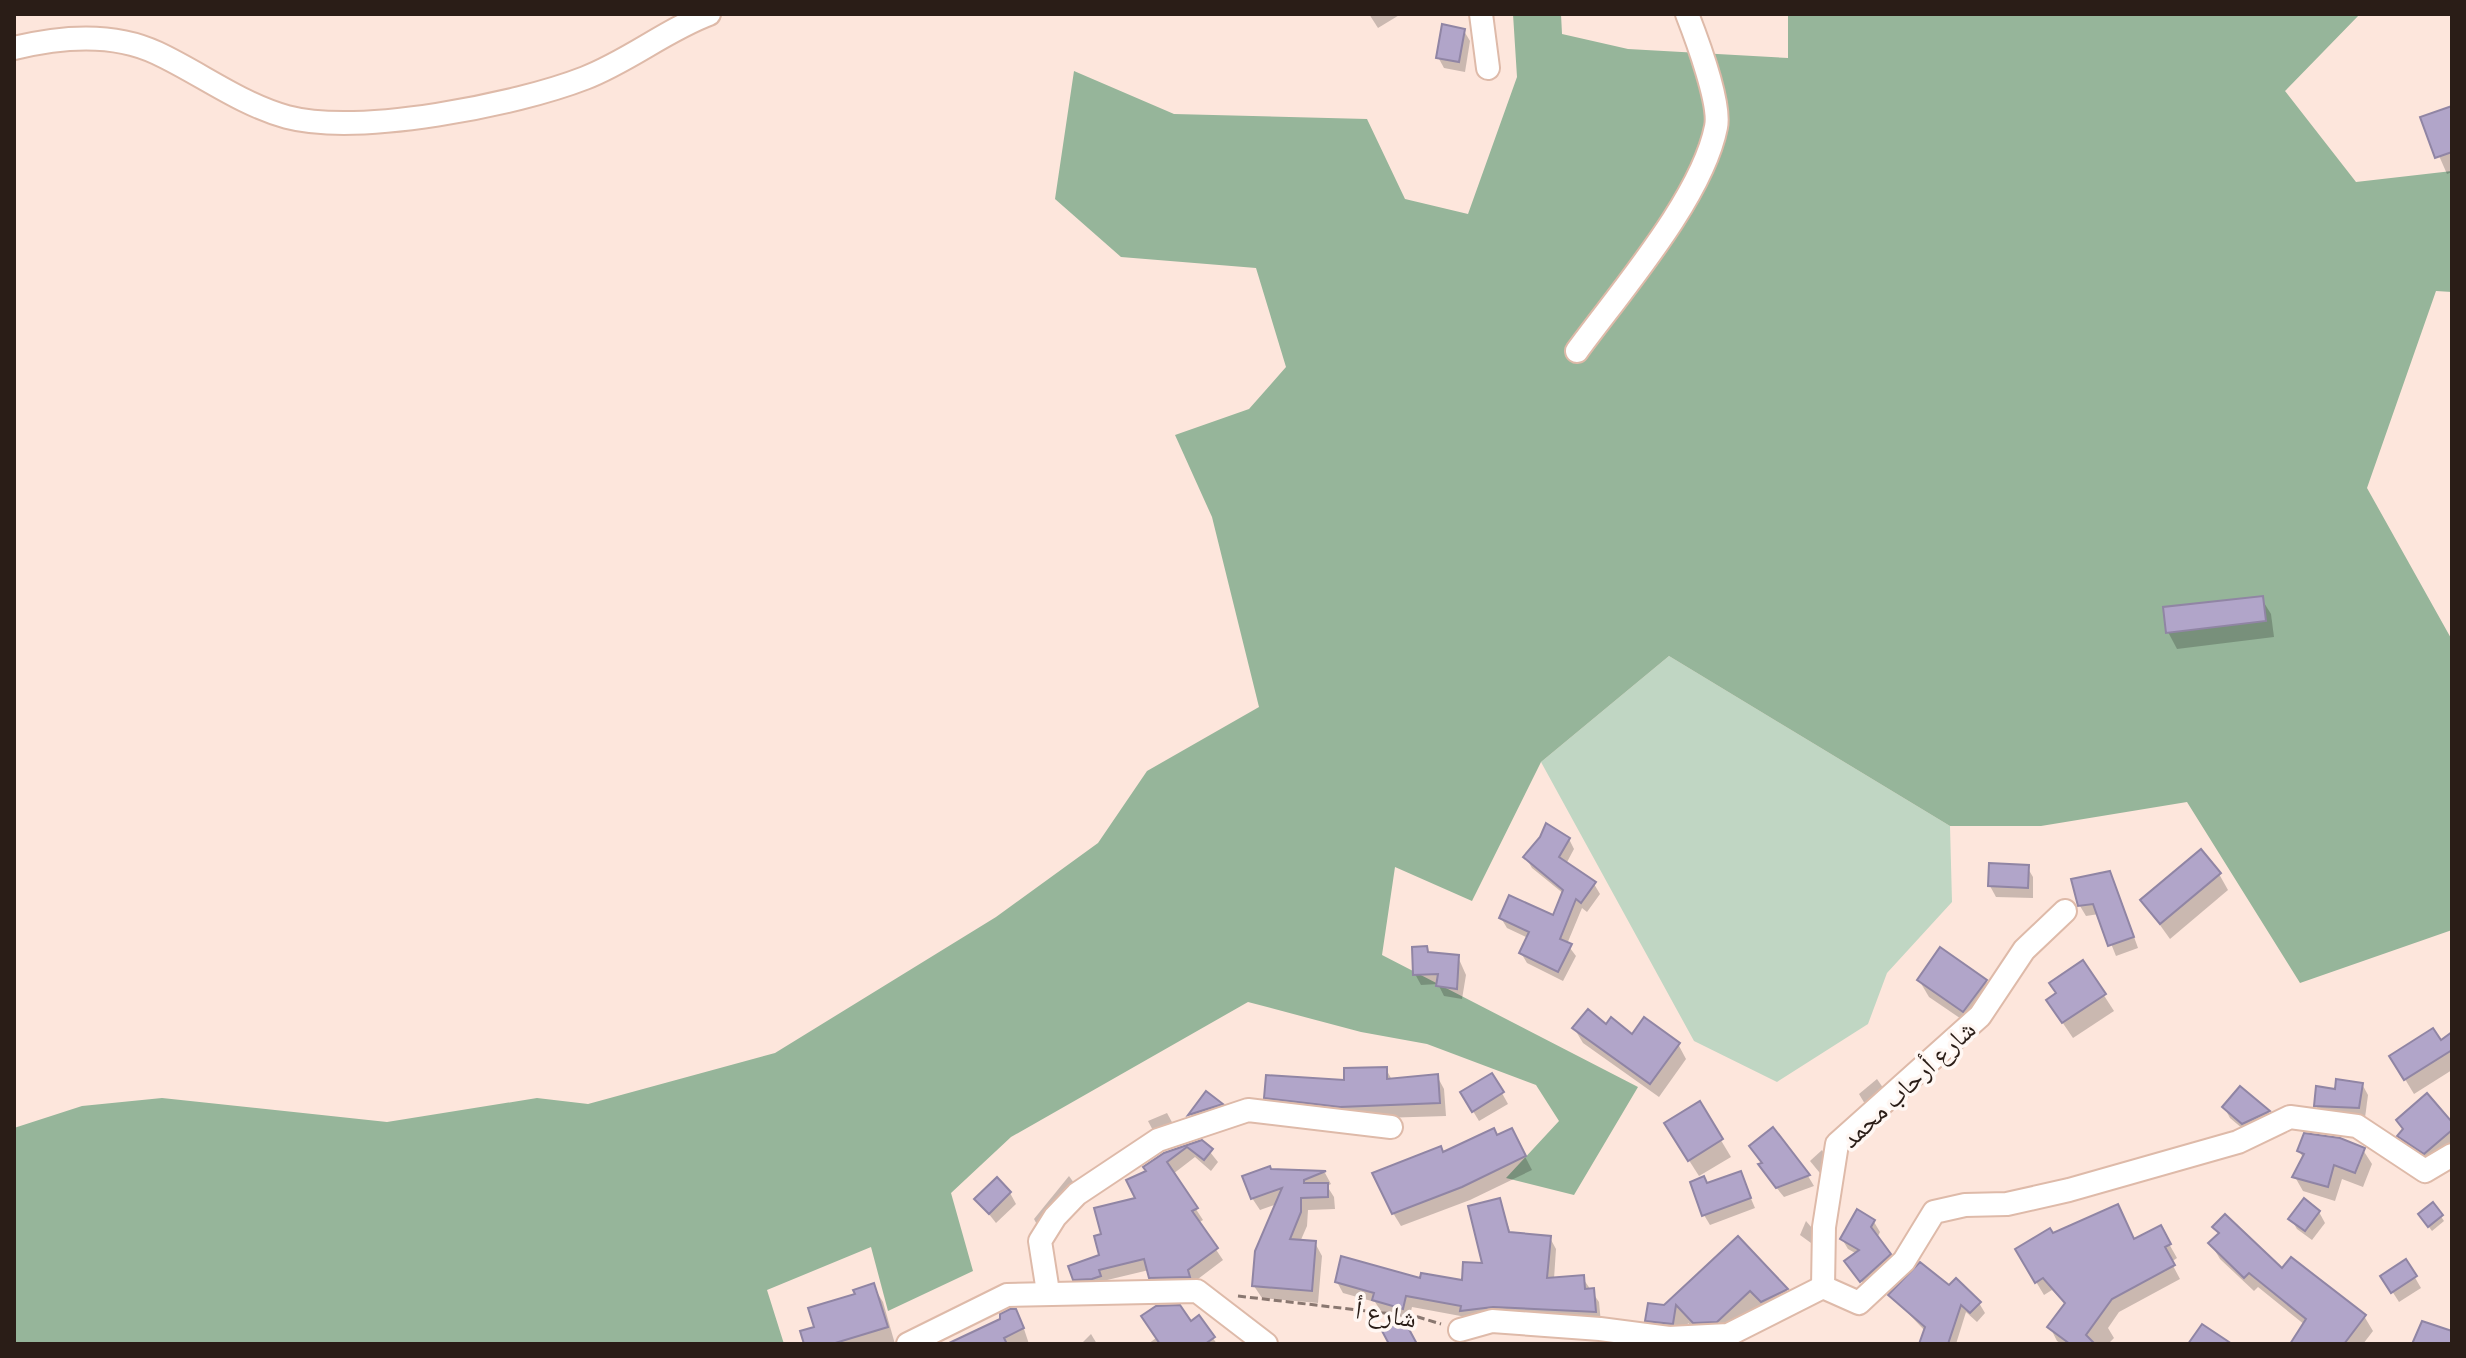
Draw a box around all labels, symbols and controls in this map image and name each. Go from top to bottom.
street label: شارع أرحاب محمد [1833,1013,1982,1155]
street label: شارع أ [1353,1292,1419,1335]

